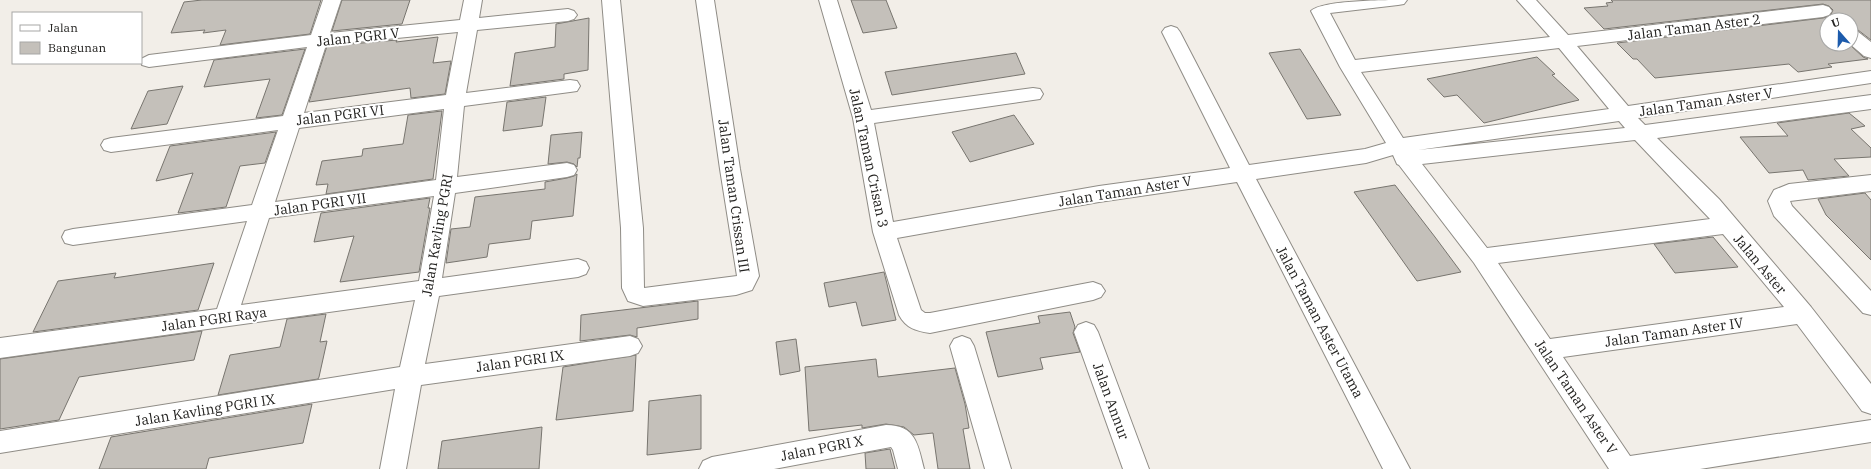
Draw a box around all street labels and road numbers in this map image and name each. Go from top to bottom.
street label: Jalan Taman Aster 2 [1626,10,1762,44]
street label: Jalan PGRI V [315,24,401,50]
street label: Jalan Taman Aster V [1638,84,1774,120]
street label: Jalan Taman Crisan 3 [845,87,893,229]
street label: Jalan PGRI VI [295,101,385,129]
street label: Jalan Taman Crissan III [714,118,754,274]
street label: Jalan Kavling PGRI [417,172,457,298]
street label: Jalan Taman Aster V [1057,172,1193,210]
street label: Jalan PGRI VII [273,189,368,219]
street label: Jalan Aster [1730,230,1791,298]
street label: Jalan Taman Aster Utama [1272,243,1368,401]
street label: Jalan PGRI Raya [160,303,268,335]
street label: Jalan Taman Aster IV [1604,313,1744,351]
street label: Jalan Taman Aster V [1531,336,1621,458]
street label: Jalan PGRI IX [475,346,566,376]
street label: Jalan Annur [1089,360,1133,443]
street label: Jalan Kavling PGRI IX [134,390,277,430]
street label: Jalan PGRI X [779,431,865,465]

